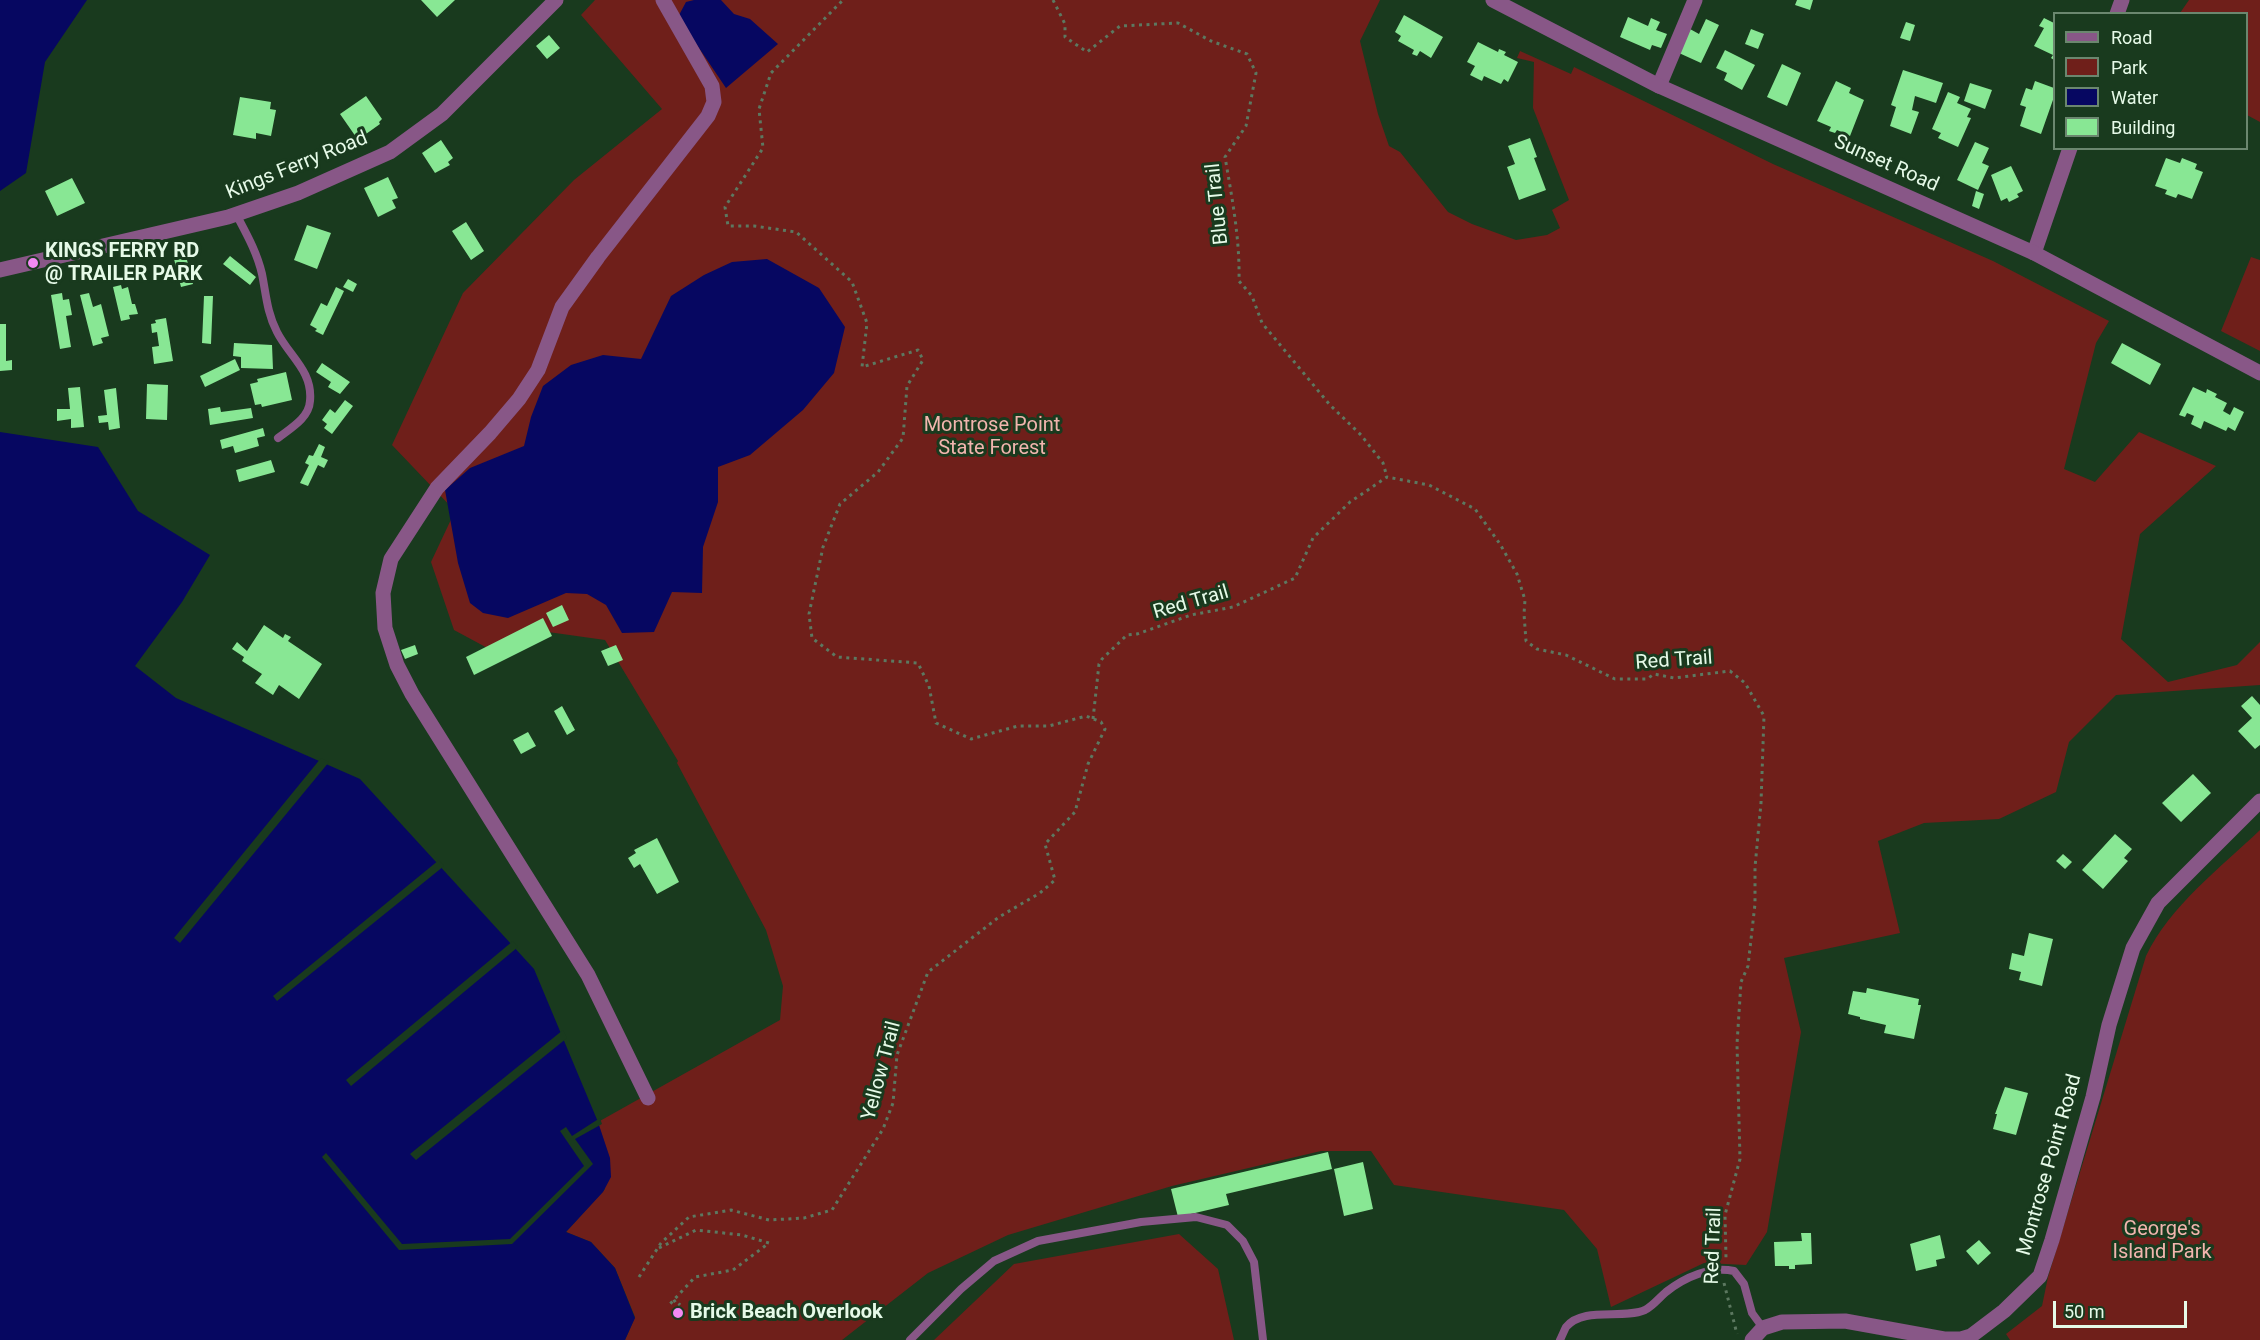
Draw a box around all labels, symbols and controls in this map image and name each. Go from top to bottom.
legend [2053,12,2248,150]
text: Road [2111,27,2152,48]
text: Park [2111,57,2147,78]
text: Water [2111,87,2158,108]
text: Building [2111,117,2175,138]
street label: Kings Ferry Road [223,127,371,205]
street label: Sunset Road [1830,130,1942,198]
street label: Blue Trail [1202,162,1234,246]
place label: KINGS FERRY RD @ TRAILER PARK [45,240,202,287]
marker: KINGS FERRY RD @ TRAILER PARK [26,256,40,270]
park label: Montrose Point State Forest [924,414,1060,461]
street label: Red Trail [1151,581,1231,625]
street label: Red Trail [1635,646,1713,676]
street label: Yellow Trail [857,1019,907,1123]
street label: Montrose Point Road [2013,1072,2087,1258]
street label: Red Trail [1701,1207,1727,1285]
park label: George's Island Park [2112,1218,2212,1265]
scale bar [2056,1289,2190,1327]
place label: Brick Beach Overlook [690,1301,883,1325]
text: 50 m [2064,1301,2104,1322]
marker: Brick Beach Overlook [671,1306,685,1320]

